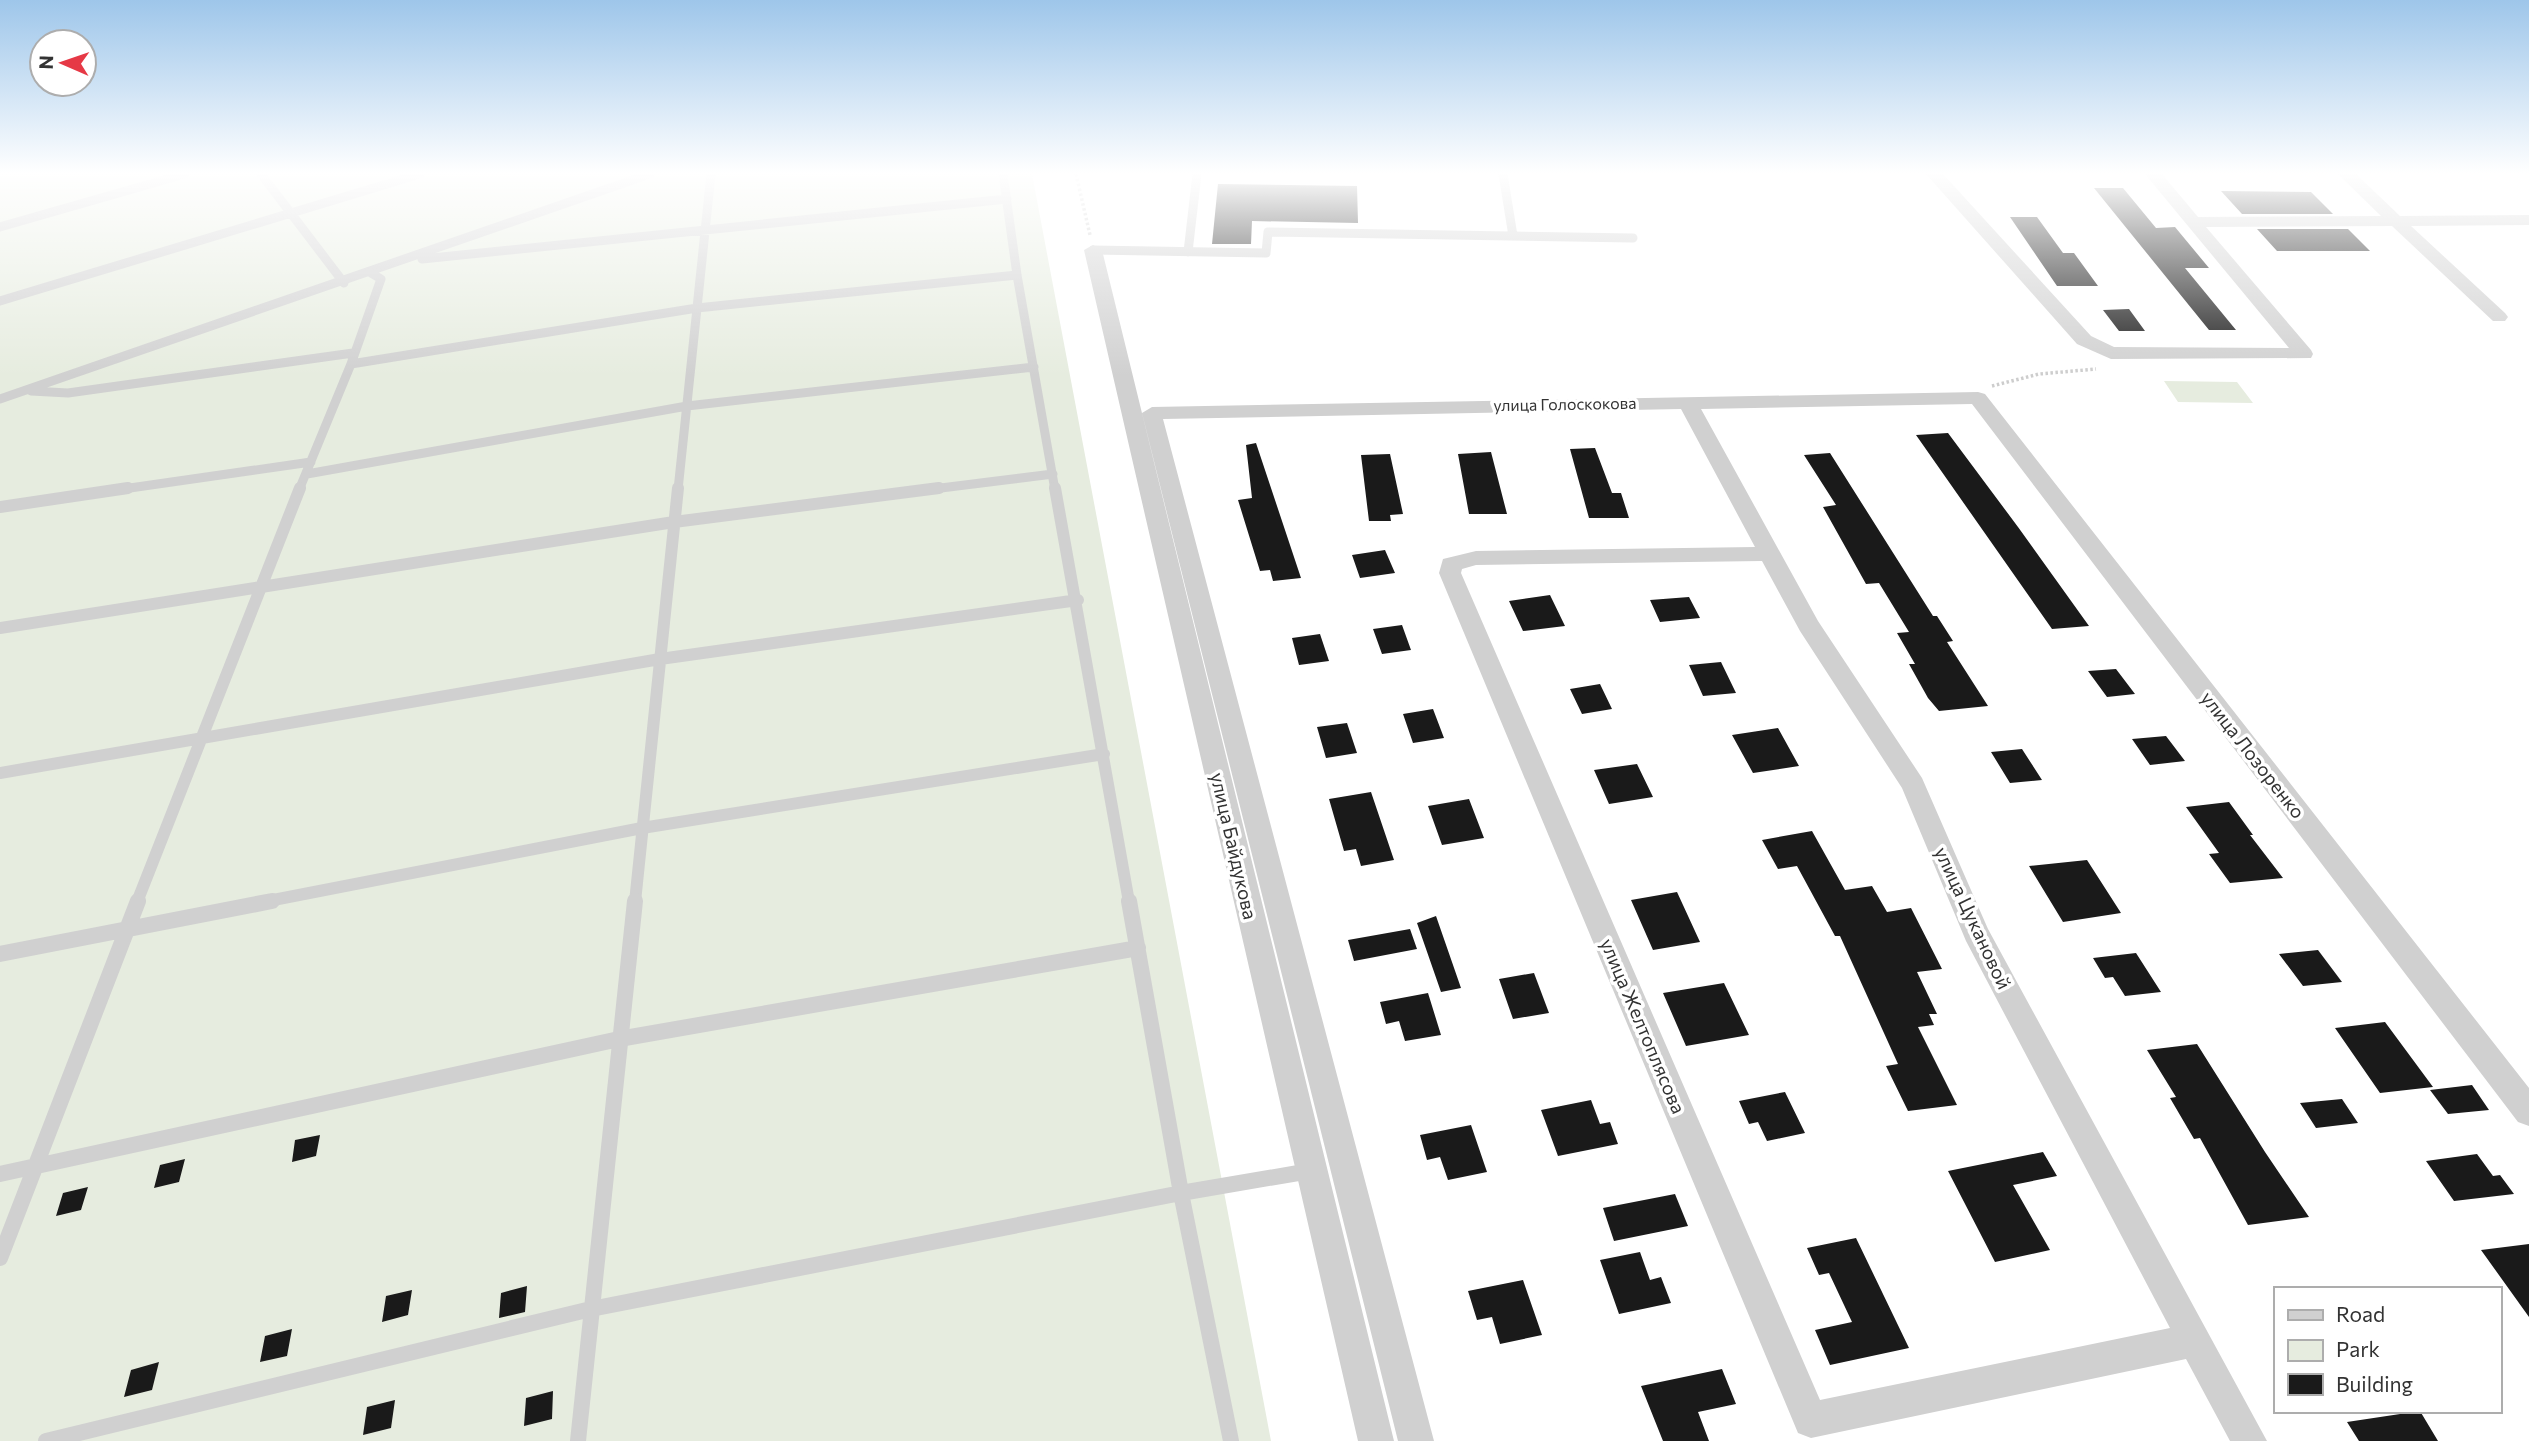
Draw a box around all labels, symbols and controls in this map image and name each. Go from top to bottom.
north arrow [28,28,98,98]
text: N [34,55,57,70]
street label: улица Голоскокова [1493,393,1637,414]
street label: улица Лозоренко [2197,687,2310,823]
street label: улица Байдукова [1206,770,1263,922]
street label: улица Цукановой [1930,843,2017,993]
street label: улица Желтоплясова [1596,935,1691,1117]
legend [2274,1287,2501,1413]
text: Road [2336,1301,2385,1326]
text: Park [2336,1336,2380,1361]
text: Building [2336,1371,2413,1396]

